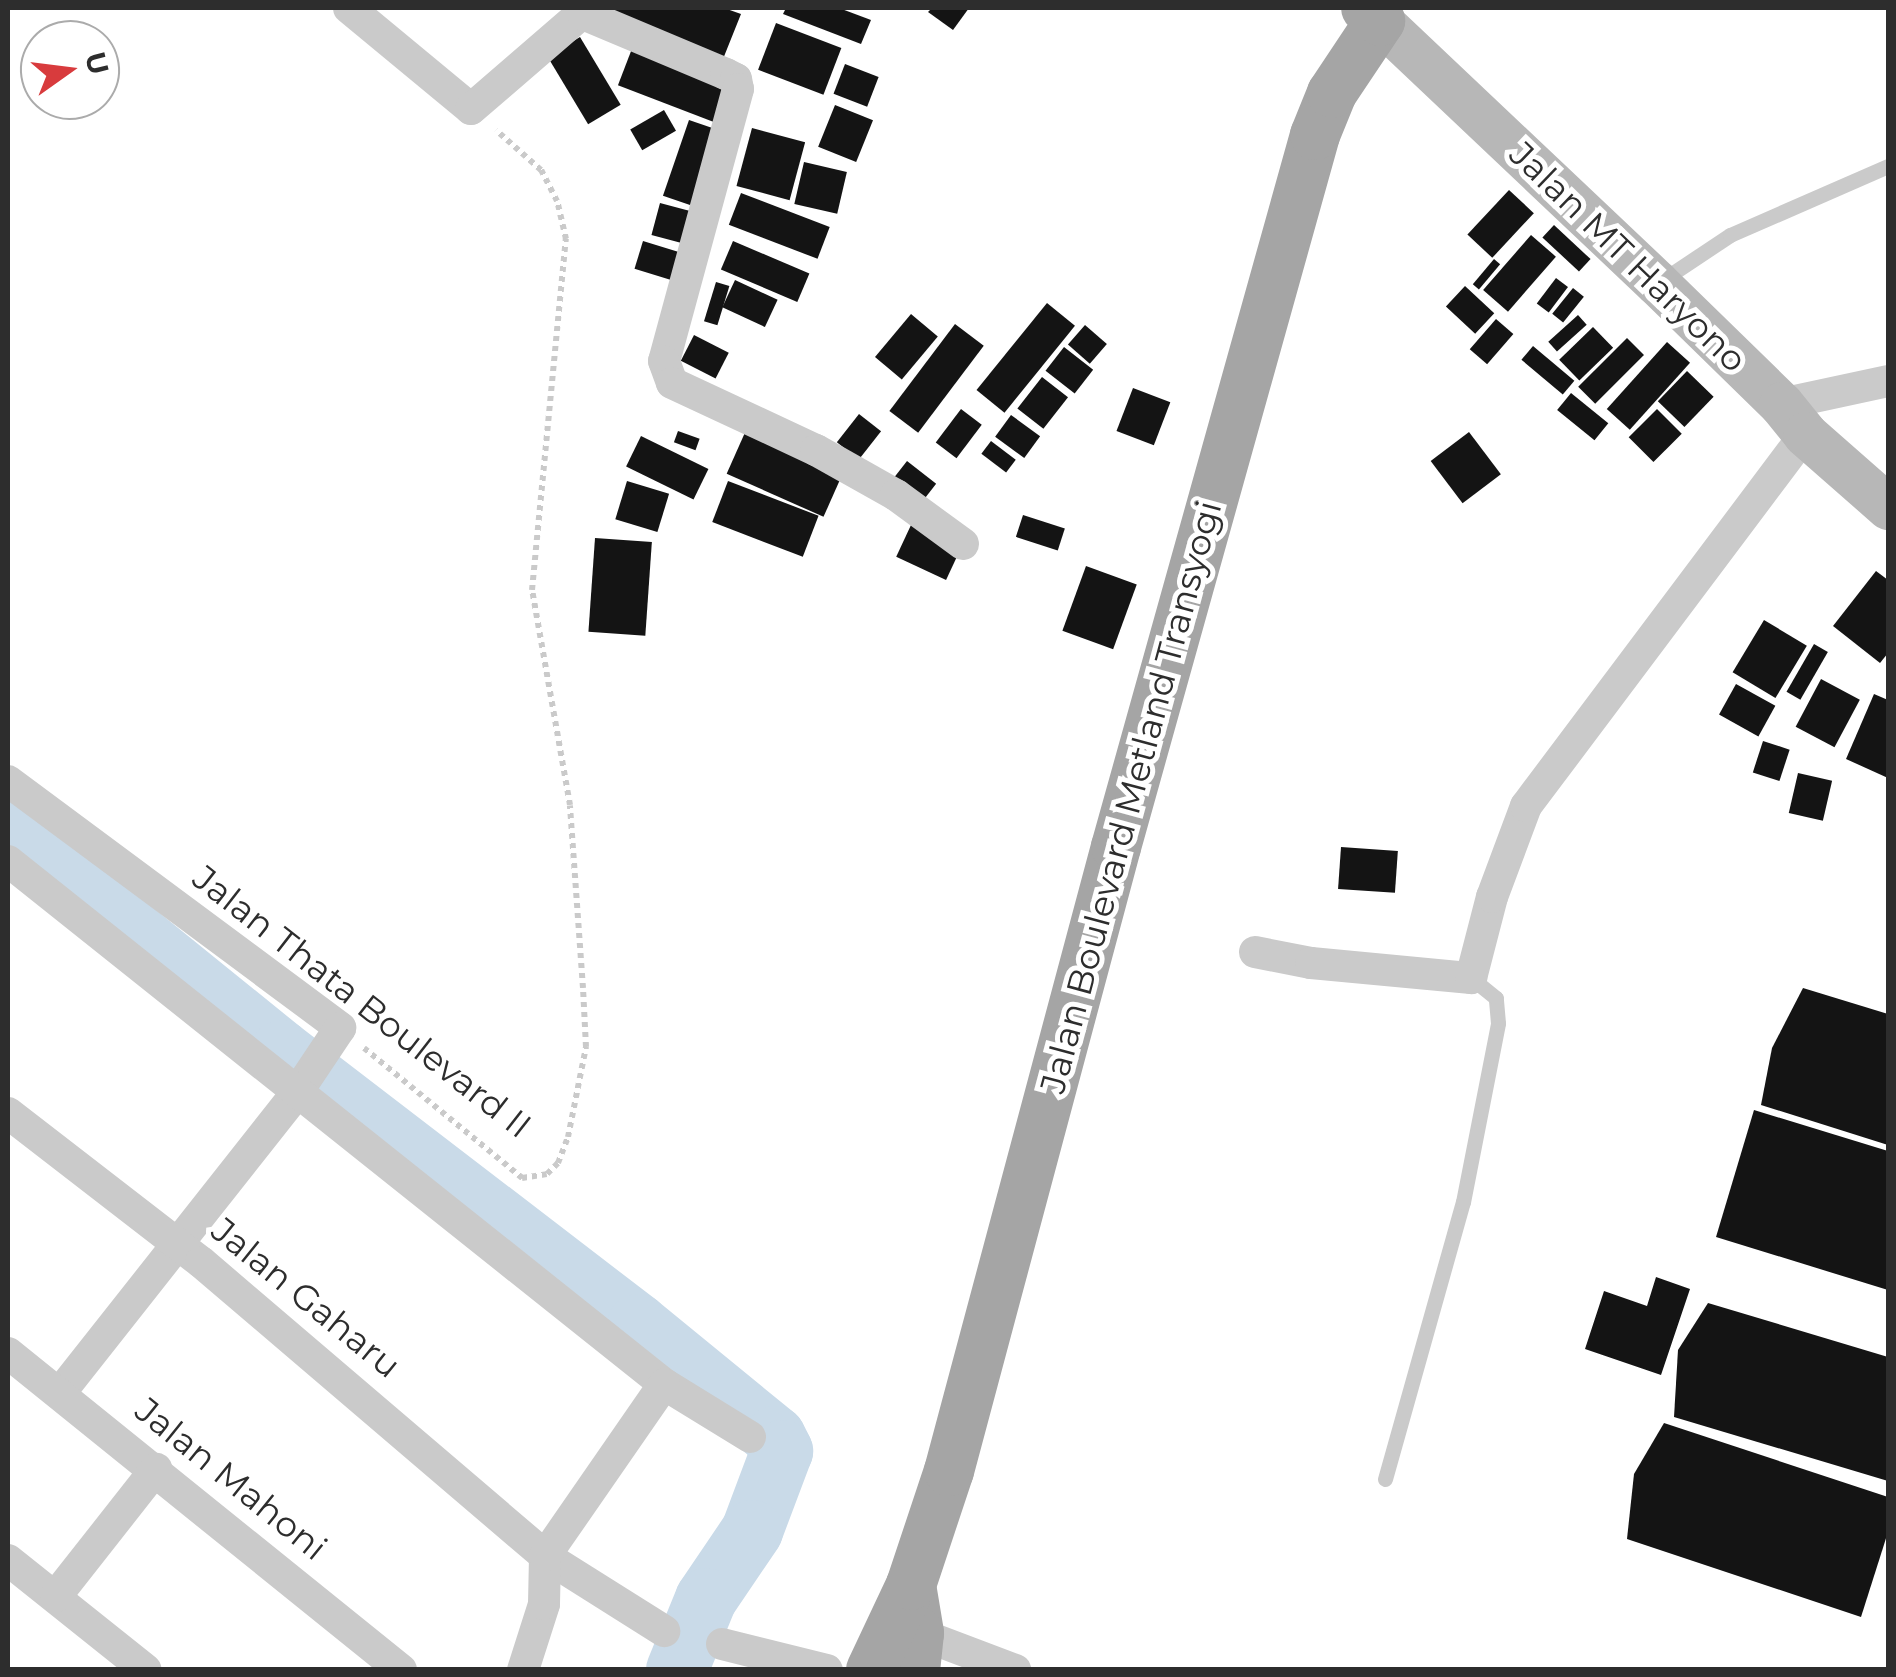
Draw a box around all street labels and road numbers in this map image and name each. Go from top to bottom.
street label: Jalan MT Haryono [1501,133,1755,381]
street label: Jalan Boulevard Metland Transyogi [1032,496,1230,1098]
street label: Jalan Thata Boulevard II [185,857,539,1147]
street label: Jalan Gaharu [203,1209,409,1387]
street label: Jalan Mahoni [127,1389,335,1569]

